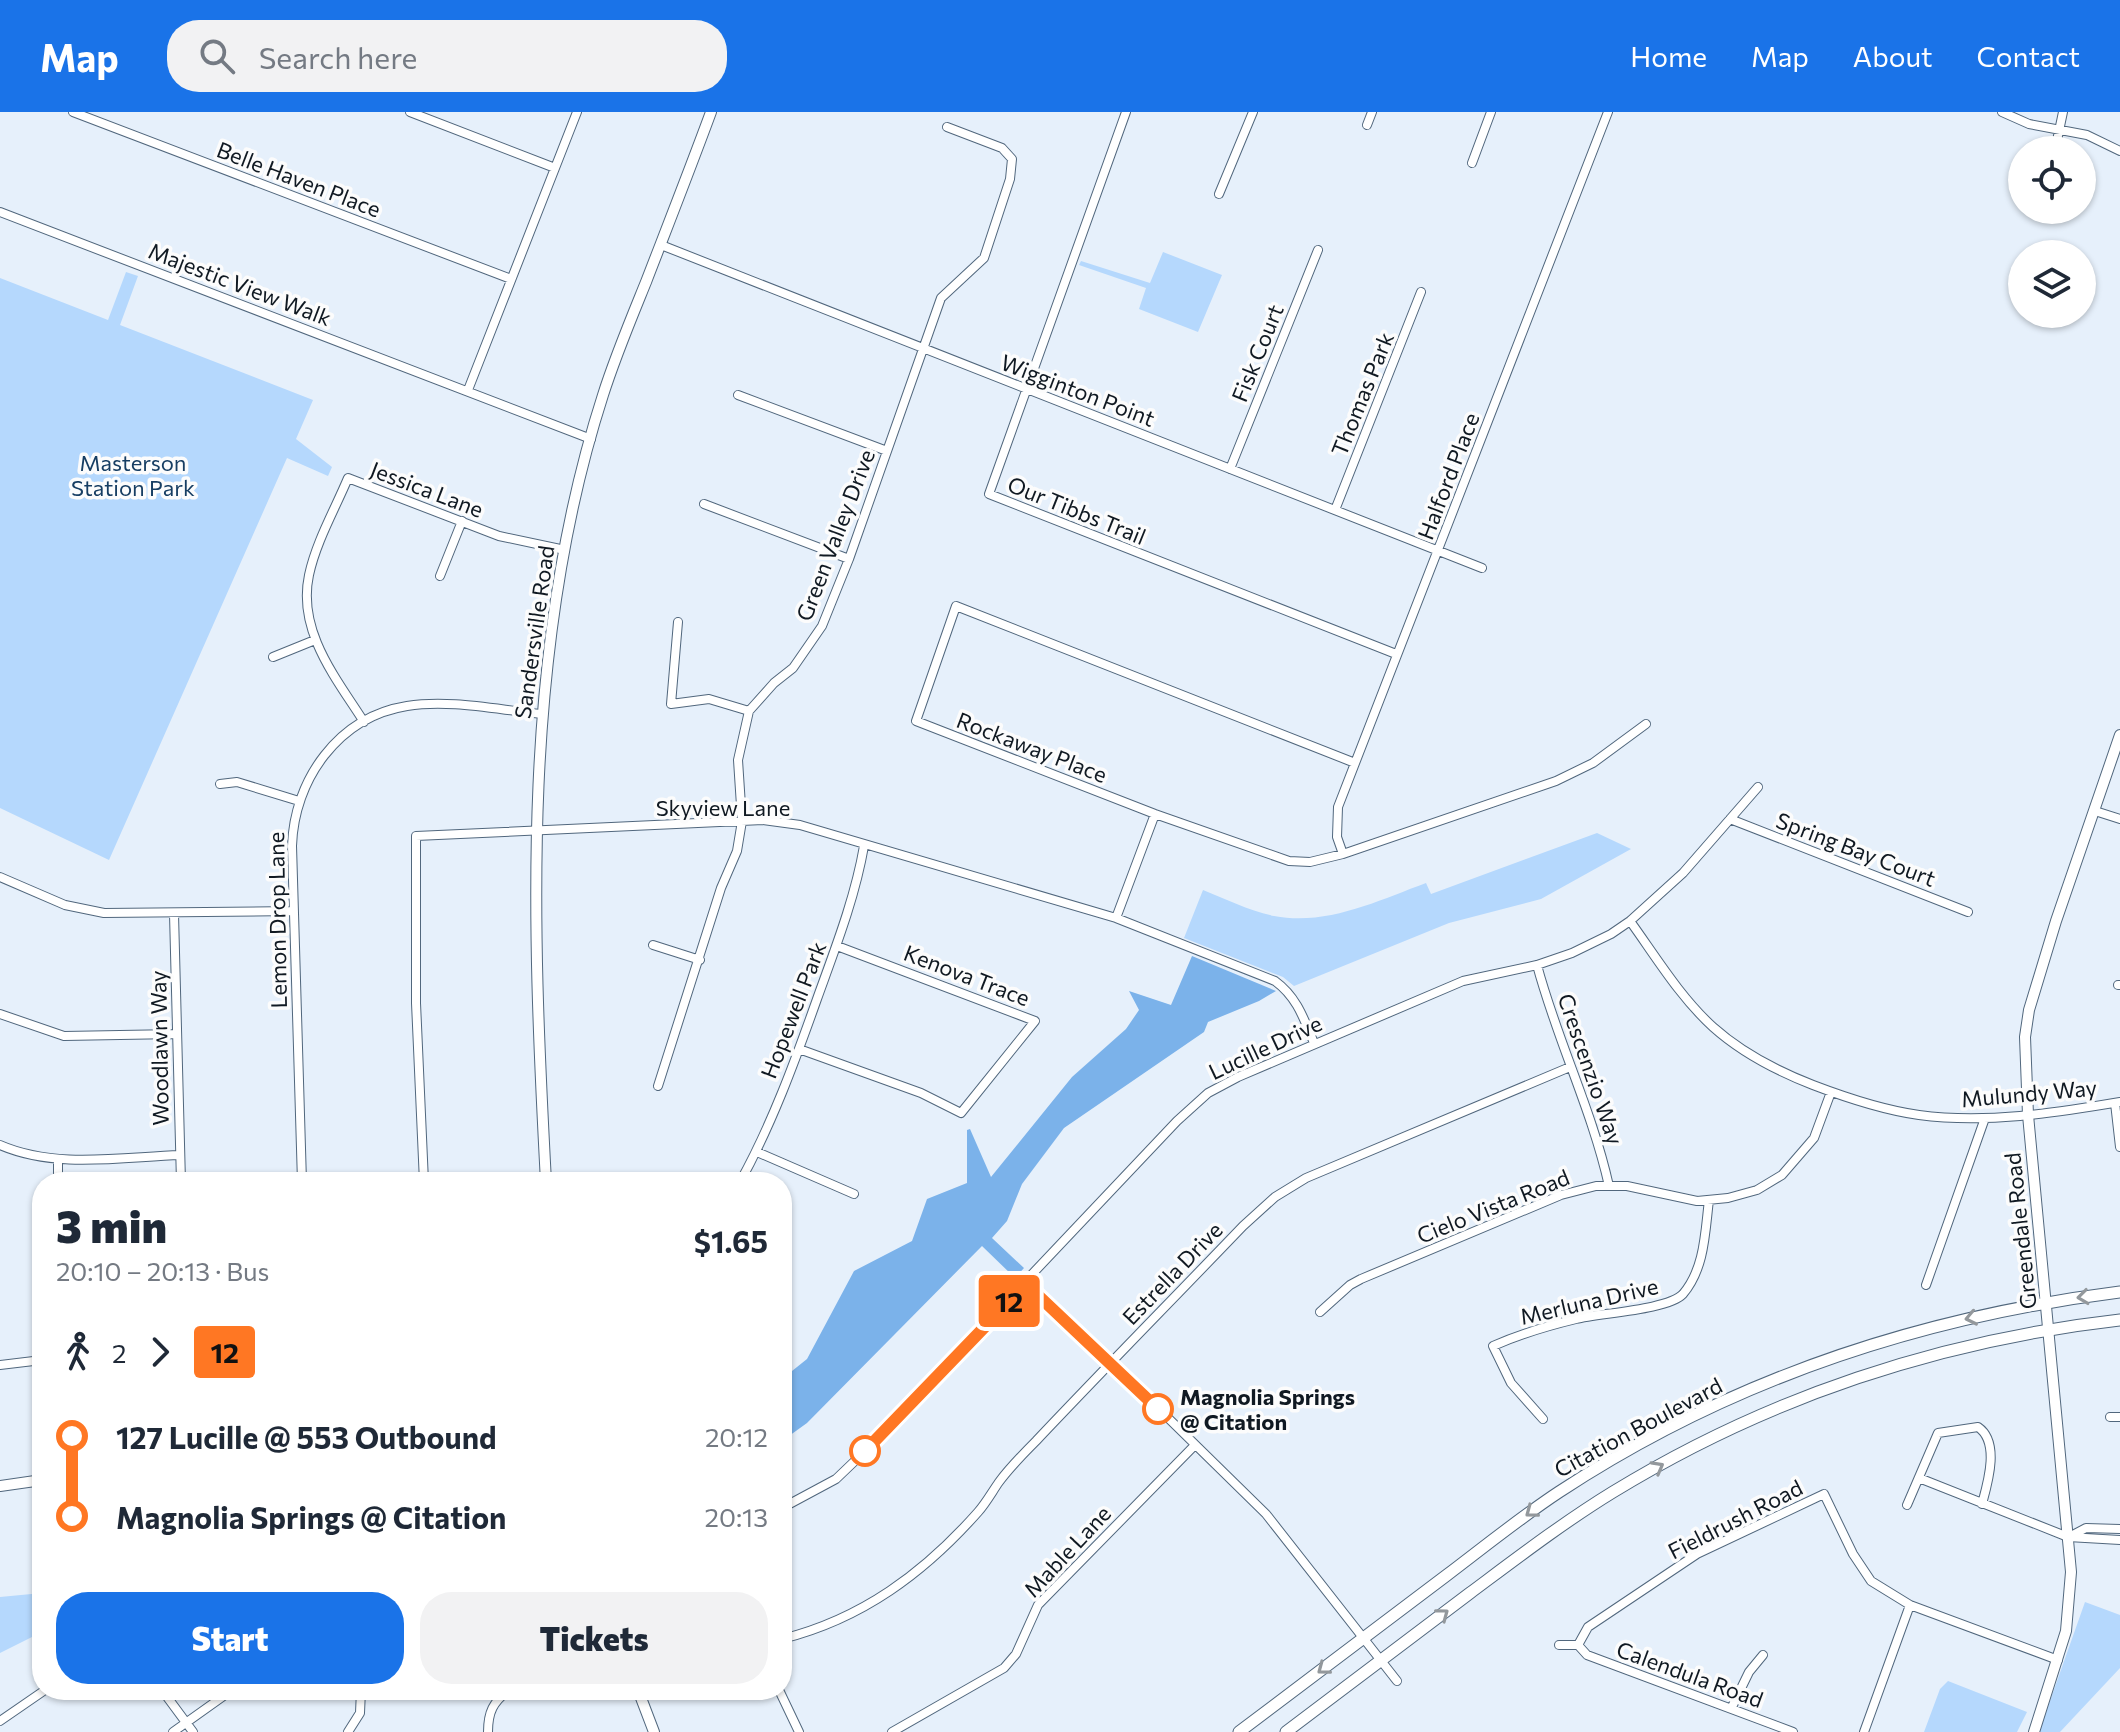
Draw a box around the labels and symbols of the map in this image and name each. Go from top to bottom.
street label: Belle Haven Place [213,135,385,223]
street label: Majestic View Walk [145,237,335,331]
street label: Fisk Court [1225,300,1289,406]
street label: Thomas Park [1325,328,1399,460]
street label: Wigginton Point [997,348,1159,432]
street label: Halford Place [1411,409,1485,543]
street label: Green Valley Drive [790,446,880,624]
park label: Masterson Station Park [71,449,195,501]
street label: Jessica Lane [367,455,487,523]
street label: Our Tibbs Trail [1004,470,1150,550]
street label: Sandersville Road [508,544,560,720]
street label: Rockaway Place [953,706,1111,788]
street label: Skyview Lane [656,794,790,821]
street label: Spring Bay Court [1773,806,1939,892]
street label: Lemon Drop Lane [262,831,292,1009]
street label: Hopewell Park [755,938,831,1082]
street label: Kenova Trace [900,939,1034,1011]
street label: Woodlawn Way [144,970,174,1126]
street label: Crescenzio Way [1553,990,1629,1148]
street label: Lucille Drive [1204,1009,1326,1085]
street label: Mulundy Way [1960,1074,2098,1112]
street label: Greendale Road [1998,1151,2042,1311]
street label: Cielo Vista Road [1413,1163,1573,1249]
street label: Estrella Drive [1116,1216,1228,1330]
street label: Merluna Drive [1517,1272,1661,1330]
line badge: 12 [973,1275,1045,1327]
one-way arrow [2077,1288,2090,1305]
one-way arrow [1964,1309,1978,1326]
street label: Citation Boulevard [1549,1371,1727,1483]
place label: Magnolia Springs @ Citation [1180,1383,1355,1435]
marker: Magnolia Springs @ Citation [1143,1394,1173,1424]
unlabelled marker [850,1436,880,1466]
one-way arrow [1649,1461,1663,1477]
street label: Fieldrush Road [1663,1474,1807,1564]
street label: Mable Lane [1018,1500,1116,1602]
one-way arrow [1525,1503,1540,1517]
one-way arrow [1434,1609,1449,1623]
street label: Calendula Road [1613,1635,1767,1713]
one-way arrow [1317,1659,1332,1673]

